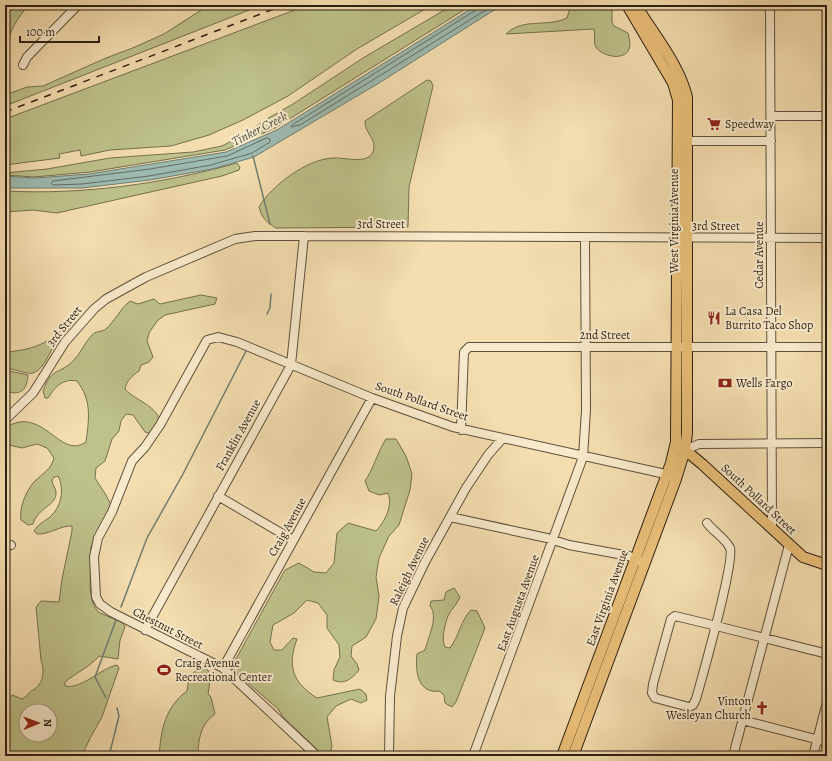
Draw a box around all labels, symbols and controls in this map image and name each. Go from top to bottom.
scale bar [20,18,99,44]
text: 100 m [26,24,55,40]
water label: Tinker Creek [229,107,290,150]
supermarket icon: Speedway [706,116,722,132]
place label: Speedway [725,116,775,132]
street label: West Virginia Avenue [666,169,682,274]
street label: 3rd Street [357,216,405,232]
street label: 3rd Street [692,218,740,234]
street label: Cedar Avenue [751,221,767,289]
street label: 3rd Street [43,302,85,350]
place label: La Casa Del Burrito Taco Shop [725,303,813,333]
restaurant icon: La Casa Del Burrito Taco Shop [706,310,722,326]
street label: 2nd Street [580,327,630,343]
bank icon: Wells Fargo [717,375,733,391]
place label: Wells Fargo [735,375,793,391]
street label: South Pollard Street [373,378,471,424]
street label: Franklin Avenue [212,396,264,474]
street label: South Pollard Street [718,460,800,538]
street label: Craig Avenue [264,495,310,559]
street label: Raleigh Avenue [385,534,433,608]
street label: East Virginia Avenue [582,548,632,648]
street label: East Augusta Avenue [493,552,543,654]
street label: Chestnut Street [130,603,206,653]
place label: Craig Avenue Recreational Center [175,655,272,685]
sports icon: Craig Avenue Recreational Center [156,662,172,678]
place label: Vinton Wesleyan Church [665,693,752,723]
church icon: Vinton Wesleyan Church [754,700,770,716]
north arrow [18,703,58,743]
text: N [40,719,55,727]

